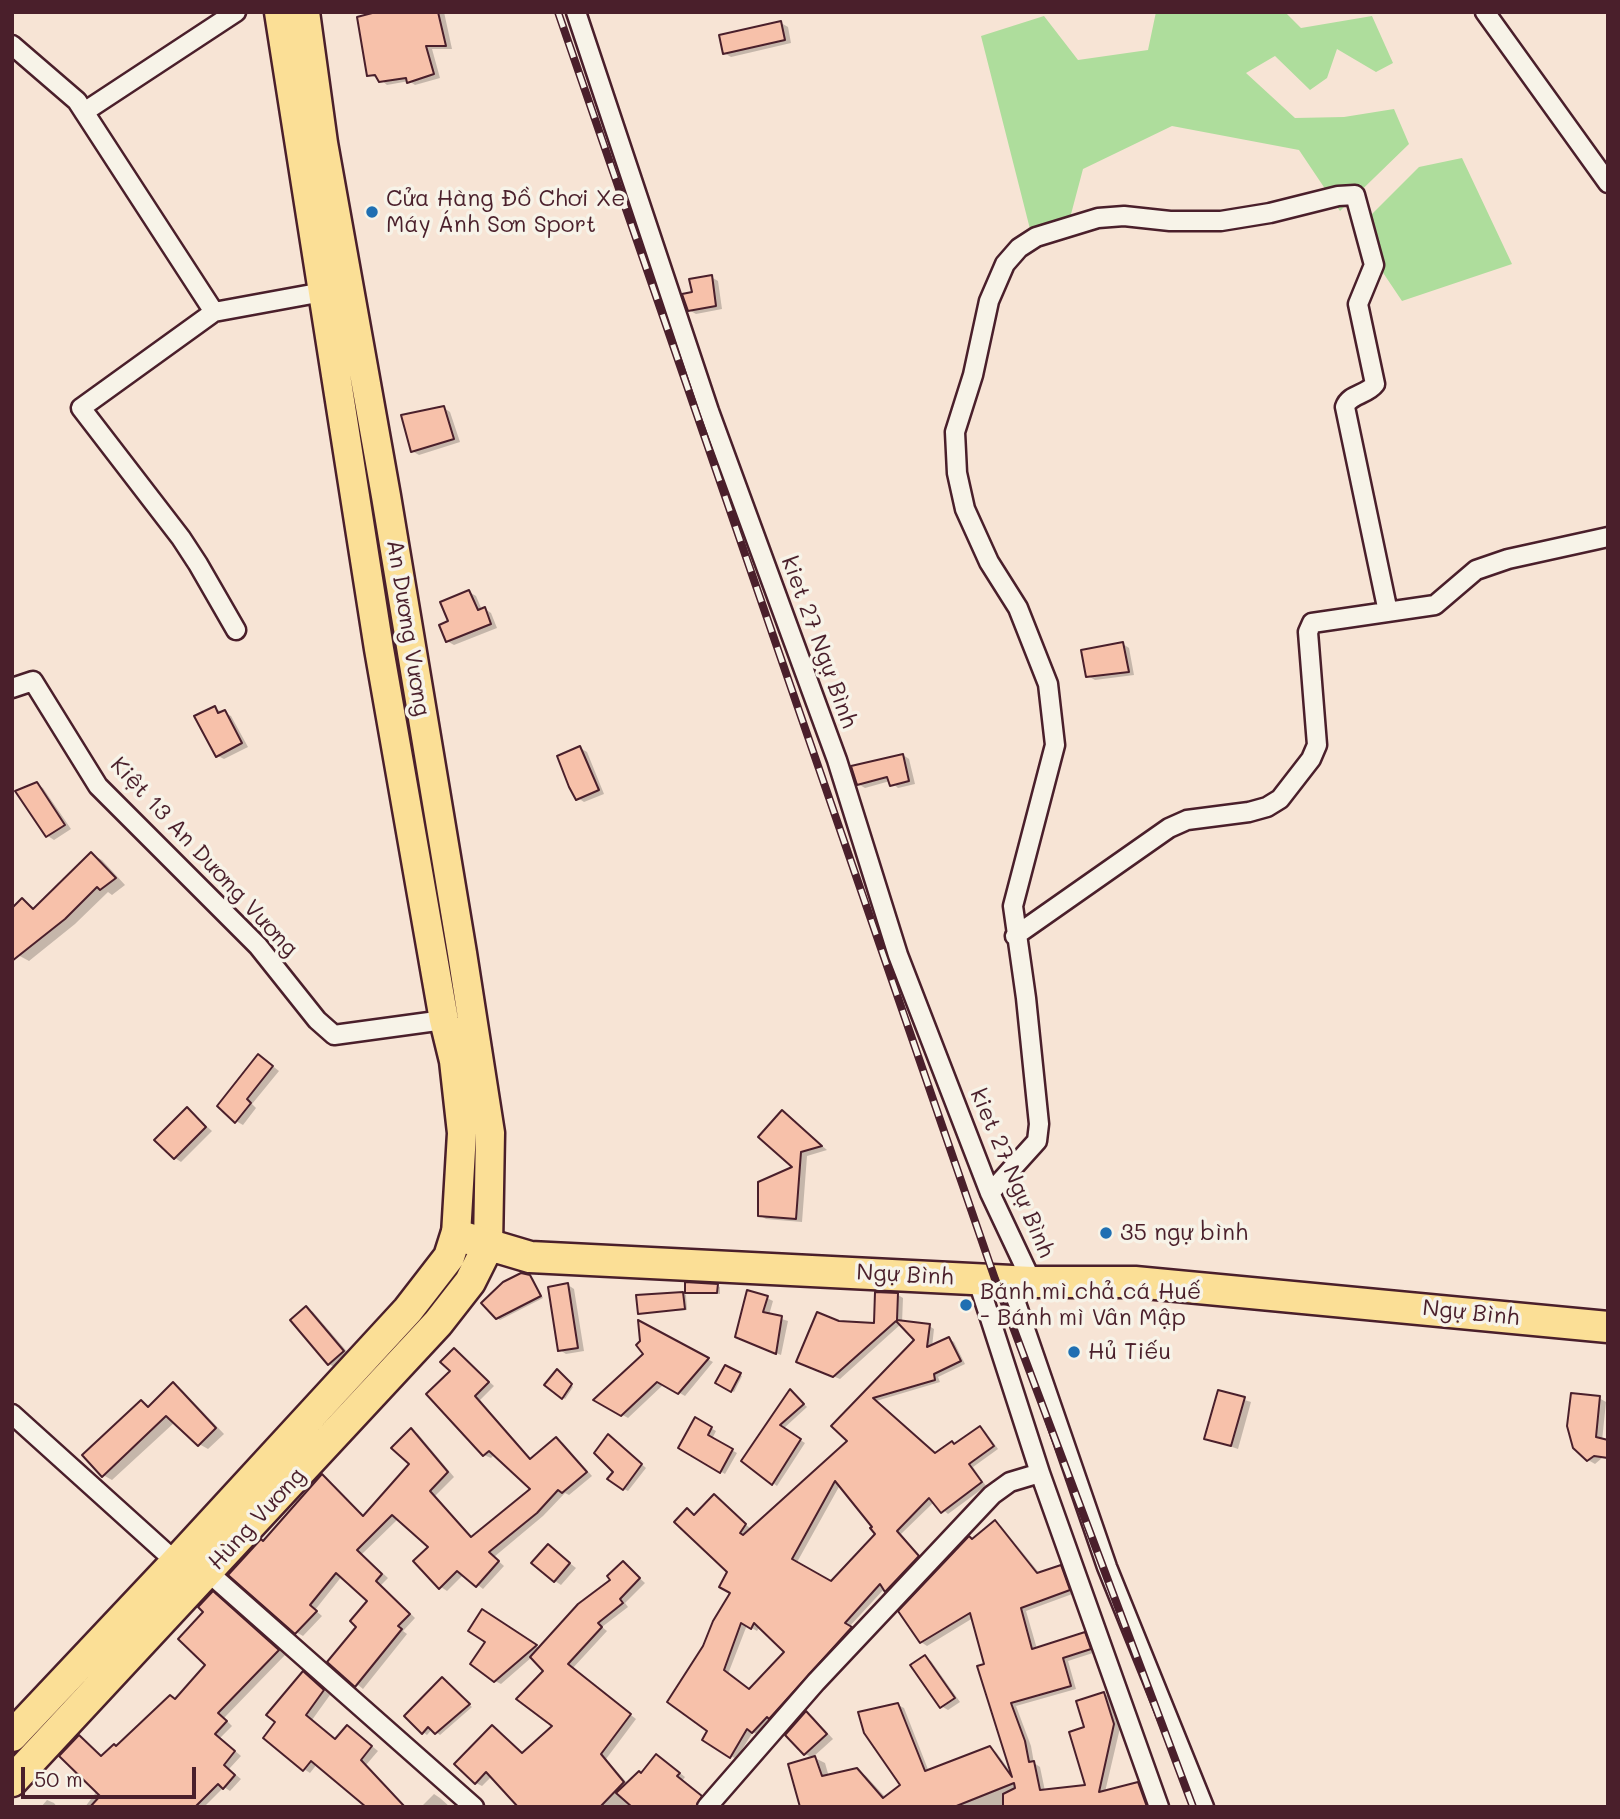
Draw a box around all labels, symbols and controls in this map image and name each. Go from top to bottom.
place label: Cửa Hàng Đồ Chơi Xe Máy Ánh Sơn Sport [386,185,625,239]
marker: Cửa Hàng Đồ Chơi Xe Máy Ánh Sơn Sport [364,204,380,220]
street label: An Dương Vương [380,538,436,718]
street label: kiet 27 Ngự Bình [775,552,863,732]
street label: Kiệt 13 An Dương Vương [104,752,304,962]
street label: kiet 27 Ngự Bình [964,1084,1060,1262]
place label: 35 ngự bình [1120,1219,1248,1247]
marker: 35 ngự bình [1098,1225,1114,1241]
street label: Ngự Bình [856,1259,954,1291]
place label: Bánh mì chả cá Huế - Bánh mì Vân Mập [980,1278,1201,1332]
street label: Ngự Bình [1421,1294,1521,1332]
marker: Bánh mì chả cá Huế - Bánh mì Vân Mập [958,1297,974,1313]
place label: Hủ Tiếu [1088,1338,1171,1366]
marker: Hủ Tiếu [1066,1344,1082,1360]
street label: Hùng Vương [203,1462,311,1576]
scale bar [24,1752,200,1796]
text: 50 m [34,1765,83,1792]

